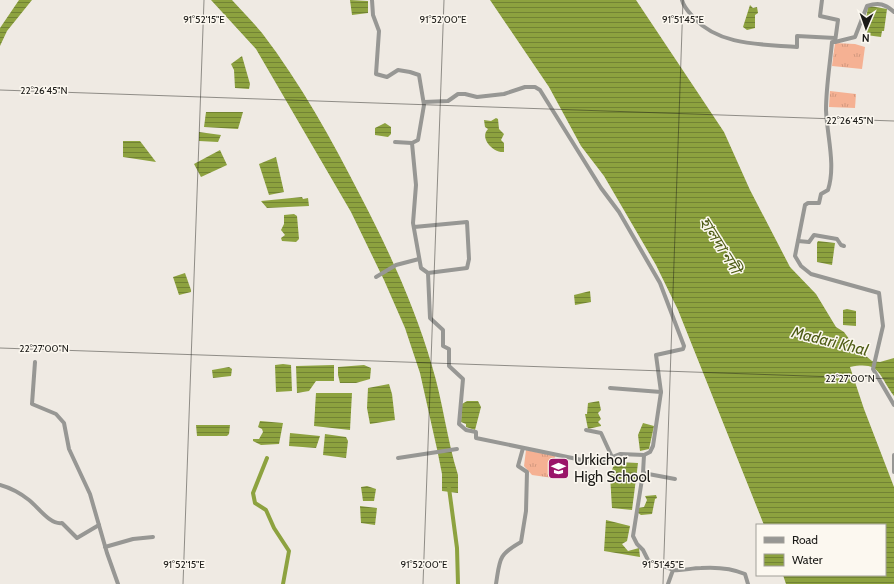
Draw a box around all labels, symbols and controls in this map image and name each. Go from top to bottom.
north arrow [846,8,886,48]
text: 91°52'15"E [183,13,225,26]
text: 91°52'00"E [420,13,467,26]
text: 91°51'45"E [662,13,704,26]
text: N [862,31,870,45]
text: 22°26'45"N [20,84,68,97]
text: 22°26'45"N [826,114,874,127]
water label: হালদা নদী [695,213,746,279]
water label: Madari Khal [789,322,870,360]
text: 22°27'00"N [19,342,69,355]
text: 22°27'00"N [825,372,875,385]
place label: Urkichor High School [574,451,651,486]
school or university icon: Urkichor High School [545,456,571,482]
legend [756,524,886,576]
text: Road [792,532,818,547]
text: Water [792,552,823,567]
text: 91°52'15"E [163,558,205,571]
text: 91°52'00"E [401,558,448,571]
text: 91°51'45"E [642,558,684,571]

